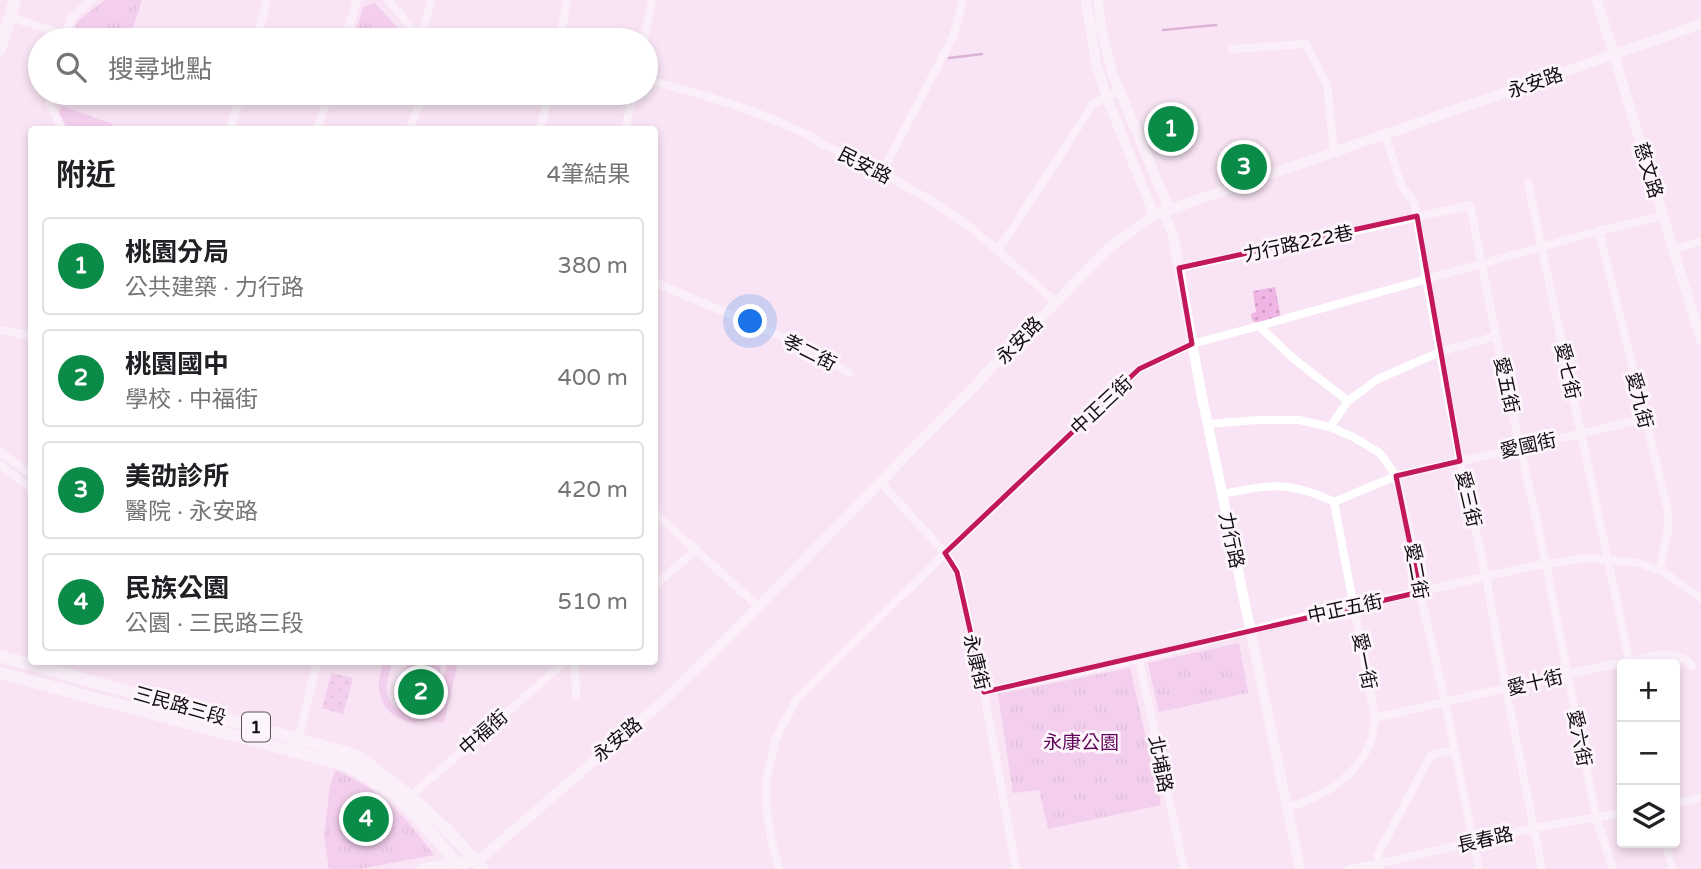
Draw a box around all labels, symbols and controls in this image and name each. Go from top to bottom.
search box [28,28,658,105]
icon: search [52,48,90,86]
text: 搜尋地點 [108,54,212,85]
street label: 永安路 [1505,63,1566,103]
pin: 1 [1148,103,1194,155]
street label: 慈文路 [1629,140,1667,201]
pin: 3 [1221,141,1267,193]
street label: 民安路 [834,143,895,189]
text: 附近 [56,157,116,194]
text: 4筆結果 [547,161,630,189]
street label: 力行路222巷 [1241,222,1355,266]
text: 桃園分局 [125,237,229,268]
text: 1 [74,252,88,280]
text: 380 m [558,252,628,280]
text: 公共建築 · 力行路 [125,274,304,302]
your location [733,304,767,338]
street label: 永安路 [992,313,1047,369]
street label: 孝二街 [779,330,840,376]
street label: 愛七街 [1550,341,1584,401]
text: 桃園國中 [125,349,229,380]
street label: 愛五街 [1489,355,1523,415]
text: 2 [74,364,88,392]
text: 400 m [558,364,628,392]
street label: 愛九街 [1621,370,1657,431]
street label: 中正三街 [1066,372,1137,440]
text: 學校 · 中福街 [125,386,258,414]
street label: 愛國街 [1498,429,1558,463]
text: 美劭診所 [125,461,229,492]
street label: 愛三街 [1451,469,1485,529]
text: 3 [74,476,88,504]
text: 420 m [558,476,628,504]
text: 醫院 · 永安路 [125,498,258,526]
street label: 力行路 [1214,510,1248,570]
street label: 愛二街 [1400,541,1432,601]
text: 民族公園 [125,573,229,604]
text: 4 [74,588,88,616]
text: 510 m [558,588,628,616]
street label: 中正五街 [1306,590,1385,628]
text: 公園 · 三民路三段 [125,610,304,638]
street label: 愛一街 [1348,631,1380,691]
street label: 永康街 [959,632,993,692]
map controls [1617,659,1680,848]
button: + [1617,659,1680,722]
pin: 2 [398,666,444,718]
street label: 愛十街 [1505,666,1565,700]
street label: 三民路三段 [131,682,228,730]
street label: 中福街 [455,706,512,760]
street label: 愛六街 [1563,708,1595,768]
road number: 1 [242,712,270,742]
street label: 永安路 [589,713,647,767]
button: − [1617,722,1680,785]
park label: 永康公園 [1043,732,1119,754]
street label: 北埔路 [1144,734,1176,794]
button: layers [1617,785,1680,848]
pin: 4 [343,793,389,845]
street label: 長春路 [1455,823,1515,857]

